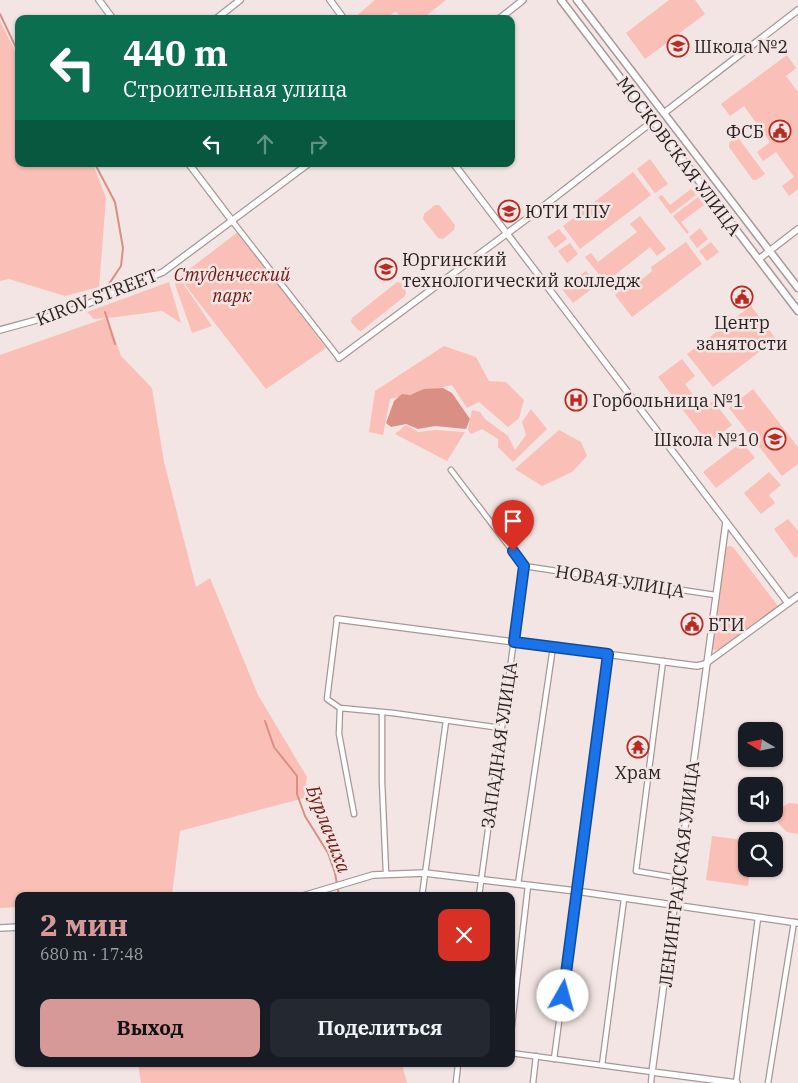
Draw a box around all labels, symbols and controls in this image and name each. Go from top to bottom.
text: 440 m [123,30,228,76]
school or university icon: Школа №2 [666,34,690,58]
icon: left [40,35,105,100]
place label: Школа №2 [694,35,788,58]
street label: МОСКОВСКАЯ УЛИЦА [612,72,747,241]
text: Строительная улица [123,74,347,103]
public building icon: ФСБ [768,119,792,143]
place label: ФСБ [726,120,764,143]
icon: left [198,130,226,158]
icon: ahead [251,130,279,158]
icon: right [304,130,332,158]
school or university icon: ЮТИ ТПУ [497,199,521,223]
place label: ЮТИ ТПУ [525,200,611,223]
place label: Юргинский технологический колледж [402,248,641,292]
school or university icon: Юргинский технологический колледж [374,257,398,281]
street label: KIROV STREET [33,263,161,331]
park label: Студенческий парк [174,263,291,307]
public building icon: Центр занятости [730,285,754,309]
place label: Центр занятости [696,311,788,355]
hospital icon: Горбольница №1 [564,388,588,412]
place label: Горбольница №1 [592,389,744,412]
school or university icon: Школа №10 [763,427,787,451]
place label: Школа №10 [654,428,759,451]
pin [492,500,534,551]
icon: arrive [499,507,527,535]
street label: НОВАЯ УЛИЦА [554,559,687,603]
public building icon: БТИ [680,612,704,636]
place label: БТИ [708,613,745,636]
street label: ЗАПАДНАЯ УЛИЦА [476,660,522,830]
north arrow [738,722,782,768]
map controls [738,722,783,877]
temple icon: Храм [626,735,650,759]
street label: ЛЕНИНГРАДСКАЯ УЛИЦА [654,759,704,988]
place label: Храм [615,761,661,784]
button: sound [738,777,783,822]
water label: Бурлачиха [301,781,357,877]
button: search [738,832,783,877]
text: 2 мин [40,905,128,944]
button: close [438,909,490,961]
text: 680 m · 17:48 [40,944,143,964]
position arrow [536,969,588,1021]
button: Выход [40,999,260,1057]
button: Поделиться [270,999,490,1057]

